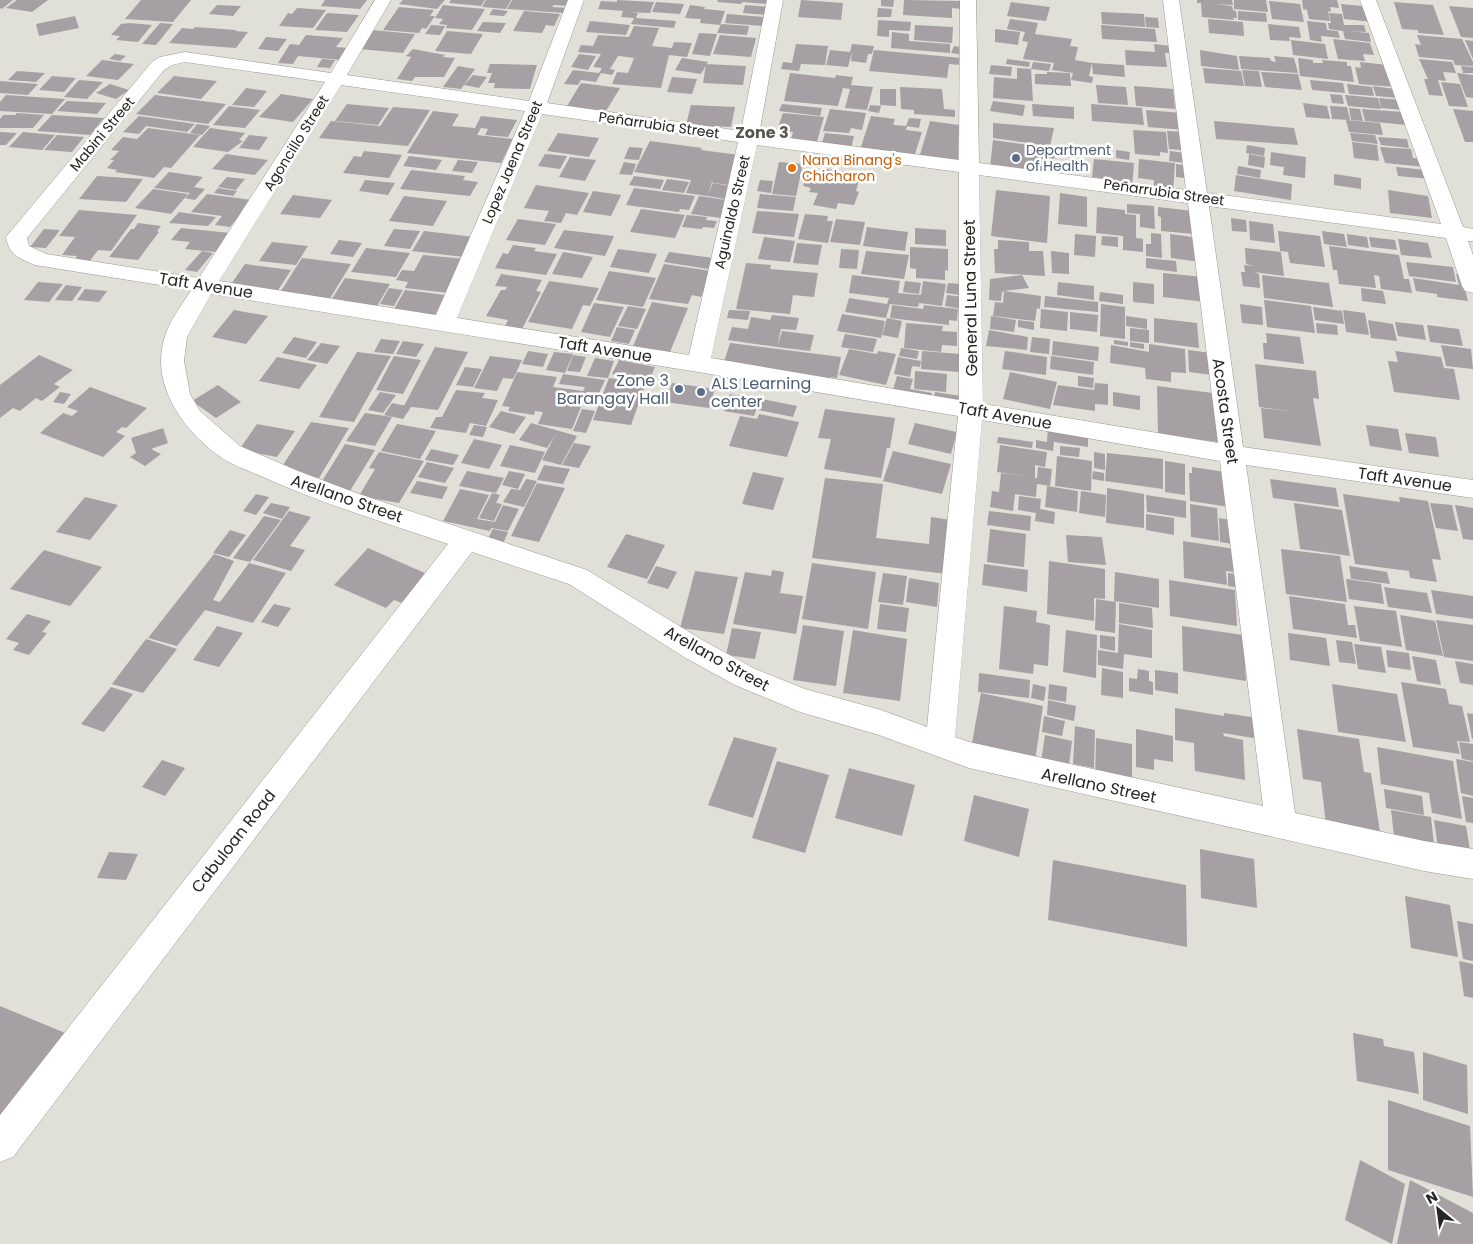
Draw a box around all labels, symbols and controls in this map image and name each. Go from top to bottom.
street label: Agoncillo Street [259,91,333,195]
street label: Mabini Street [65,93,139,175]
street label: Lopez Jaena Street [477,97,547,227]
street label: Peñarrubia Street [597,107,721,143]
district label: Zone 3 [735,121,789,144]
place label: Department of Health [1026,140,1111,176]
place label: Nana Binang's Chicharon [802,150,902,186]
marker: Department of Health [1010,152,1022,164]
street label: Aguinaldo Street [709,153,755,271]
marker: Nana Binang's Chicharon [786,162,798,174]
street label: Peñarrubia Street [1102,174,1226,210]
street label: General Luna Street [958,219,983,377]
street label: Taft Avenue [157,267,255,304]
street label: Taft Avenue [556,331,654,368]
street label: Acosta Street [1207,357,1244,466]
place label: Zone 3 Barangay Hall [557,369,669,410]
place label: ALS Learning center [711,372,811,413]
marker: Zone 3 Barangay Hall [673,383,685,395]
marker: ALS Learning center [695,386,707,398]
street label: Taft Avenue [956,396,1054,435]
street label: Taft Avenue [1356,462,1454,497]
street label: Arellano Street [288,469,406,528]
street label: Arellano Street [660,620,774,697]
street label: Arellano Street [1039,762,1159,809]
street label: Cabuloan Road [186,785,281,898]
north arrow [1413,1184,1463,1234]
text: N [1422,1186,1441,1209]

